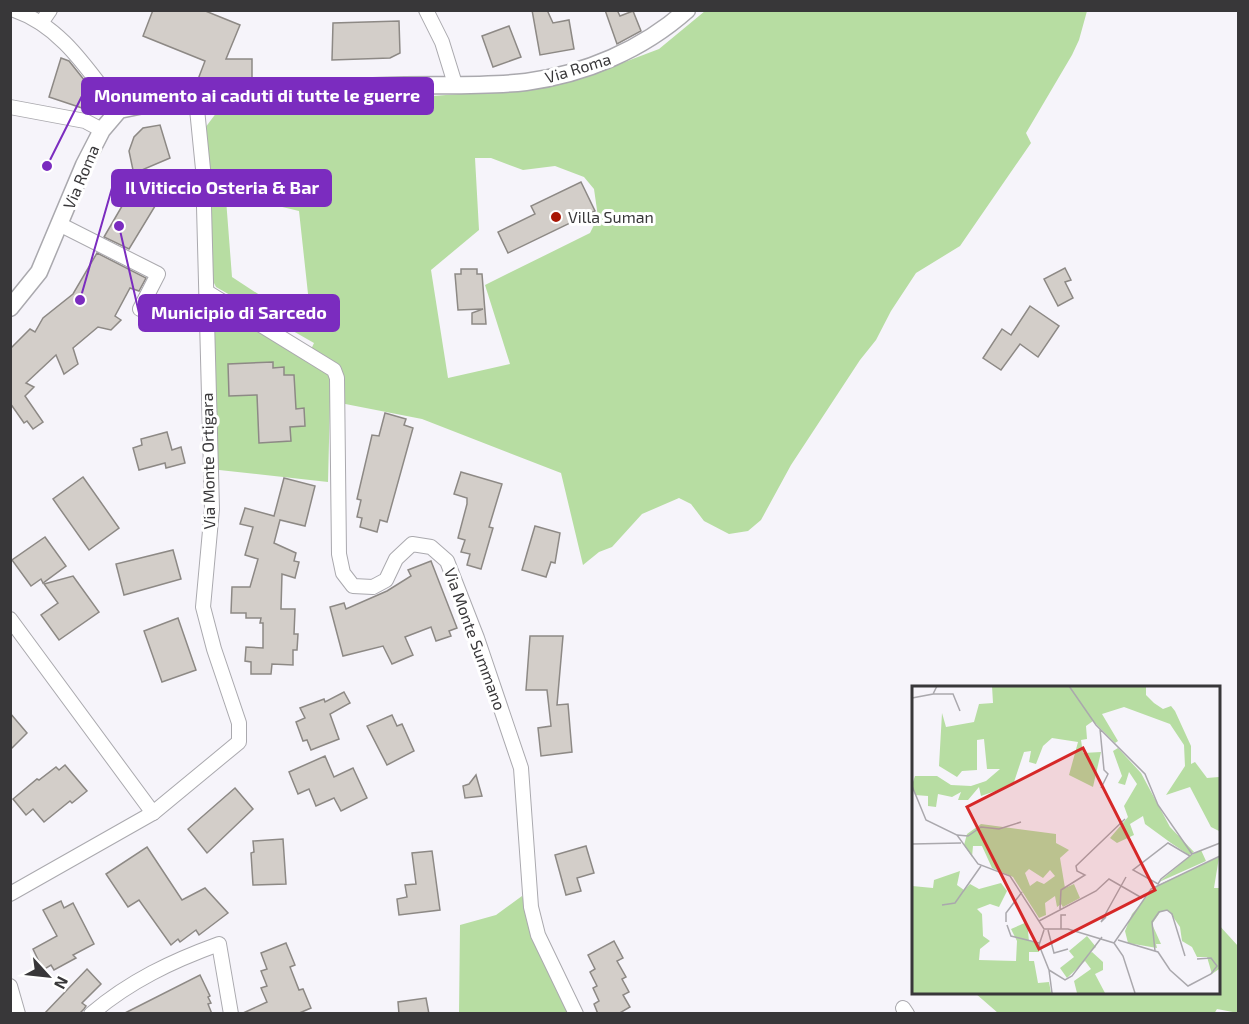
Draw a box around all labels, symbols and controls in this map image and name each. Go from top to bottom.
street label: Via Roma [543,49,613,87]
callout: Monumento ai caduti di tutte le guerre [82,78,433,114]
text: Monumento ai caduti di tutte le guerre [94,84,420,106]
street label: Via Roma [59,142,103,212]
callout: Il Viticcio Osteria & Bar [112,170,331,206]
text: Il Viticcio Osteria & Bar [125,176,319,198]
place label: Villa Suman [568,207,654,226]
marker: Villa Suman [549,210,563,224]
callout: Municipio di Sarcedo [139,295,339,331]
text: Municipio di Sarcedo [151,301,327,323]
street label: Via Monte Ortigara [197,392,218,530]
street label: Via Monte Summano [441,565,510,713]
inset map [912,686,1219,994]
north arrow [18,946,78,1006]
text: N [51,974,73,993]

